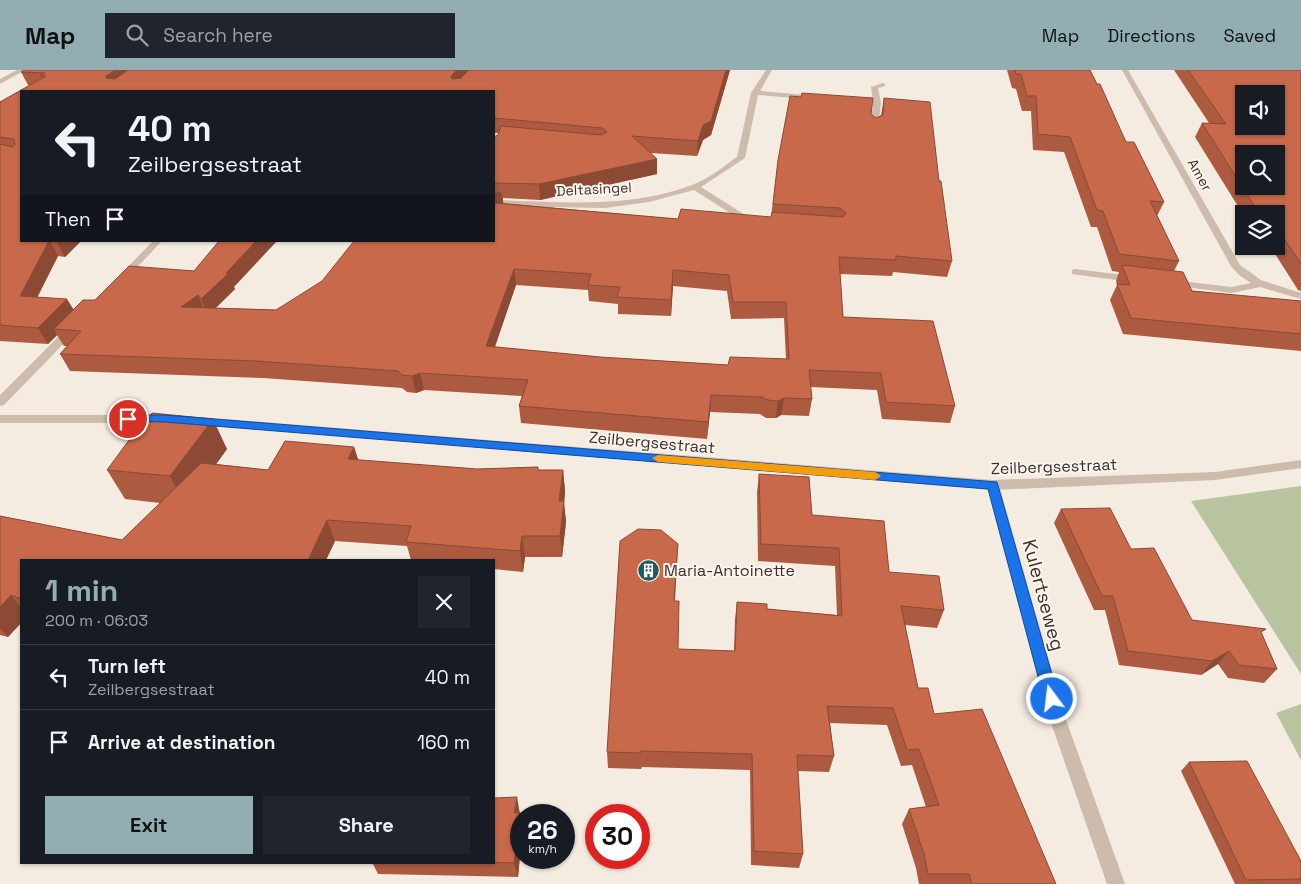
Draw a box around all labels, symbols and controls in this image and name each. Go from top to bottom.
search box [105,13,455,58]
text: Map [25,20,75,51]
icon: search [123,21,151,49]
text: Search here [163,23,273,48]
text: Map [1042,24,1079,47]
text: Directions [1107,24,1196,47]
text: Saved [1224,24,1276,47]
map controls [1235,85,1285,255]
button: sound [1235,85,1285,135]
text: 40 m [128,107,212,151]
icon: left [45,110,110,175]
button: search [1235,145,1285,195]
text: Zeilbergsestraat [128,150,302,178]
street label: Amer [1184,156,1216,194]
street label: Deltasingel [556,178,632,200]
icon: arrive [101,205,129,233]
button: layers [1235,205,1285,255]
text: Then [45,207,91,232]
pin [107,398,149,440]
icon: arrive [114,405,142,433]
street label: Zeilbergsestraat [588,427,716,458]
street label: Zeilbergsestraat [990,454,1118,479]
street label: Kulertseweg [1017,537,1070,654]
building icon: Maria-Antoinette [636,558,660,582]
place label: Maria-Antoinette [664,560,795,581]
text: 1 min [45,571,118,610]
button: close [418,576,470,628]
text: 200 m · 06:03 [45,610,148,631]
text: Turn left [88,654,166,679]
icon: left [45,663,73,691]
text: 40 m [425,665,470,690]
position arrow [1025,672,1077,724]
text: Zeilbergsestraat [88,679,215,700]
icon: arrive [45,728,73,756]
text: Arrive at destination [88,730,276,755]
text: 160 m [417,730,470,755]
button: Exit [45,796,253,854]
button: Share [263,796,470,854]
speed limit sign: 30 [585,804,650,869]
text: 26 [527,814,558,846]
text: km/h [528,841,557,857]

